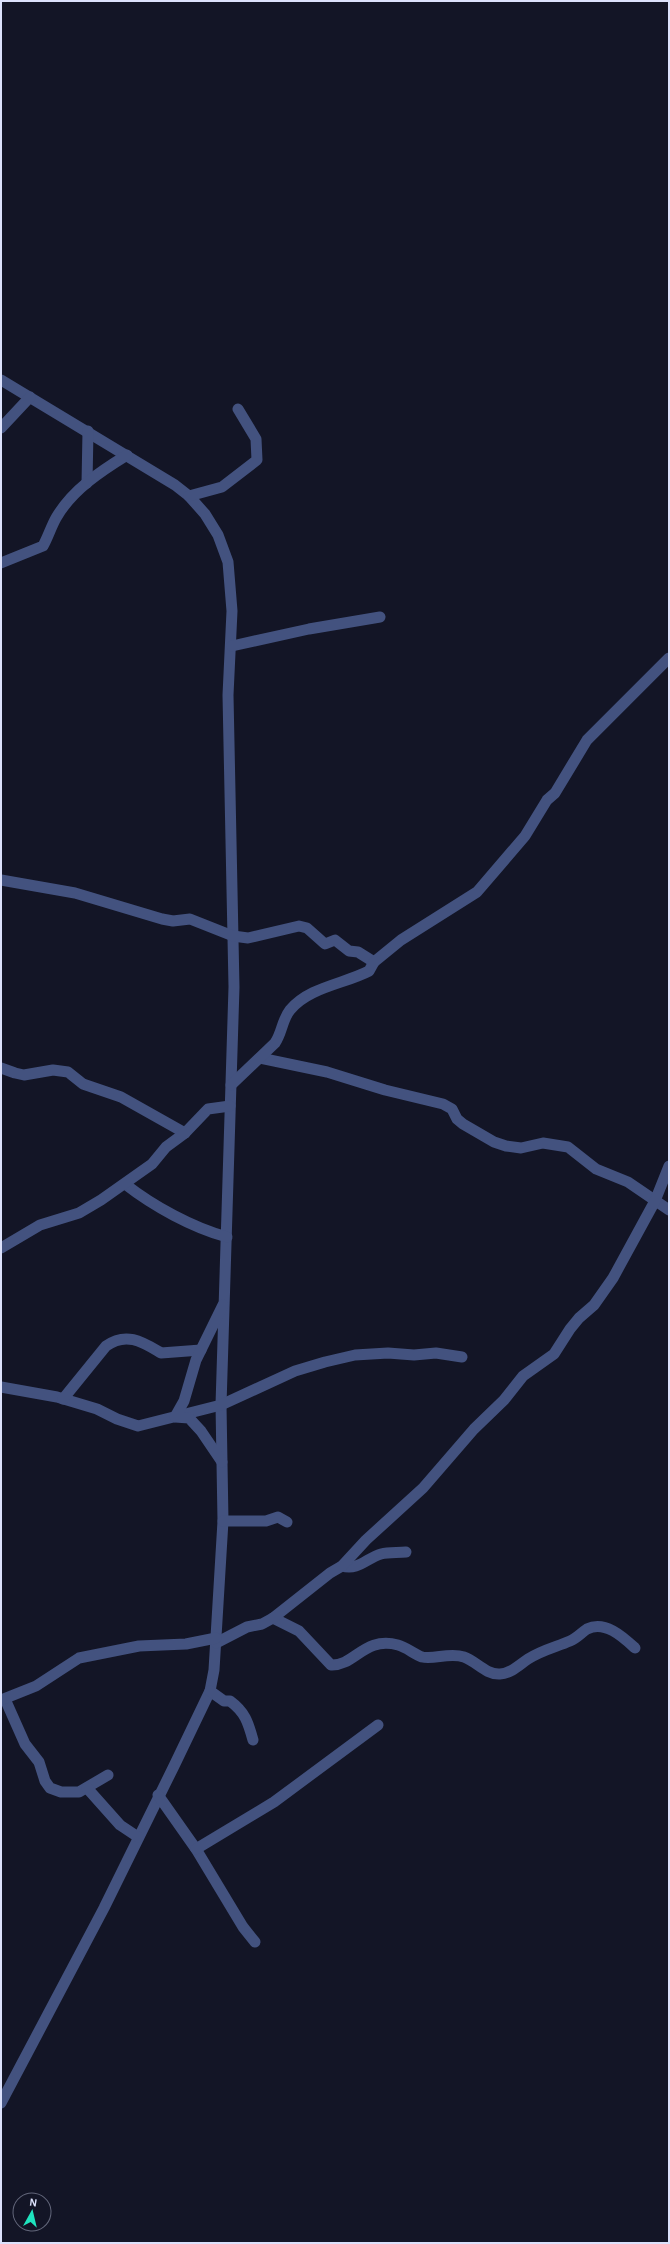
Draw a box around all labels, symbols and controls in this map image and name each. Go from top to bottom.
north arrow [12,2192,52,2232]
text: N [29,2197,38,2209]

